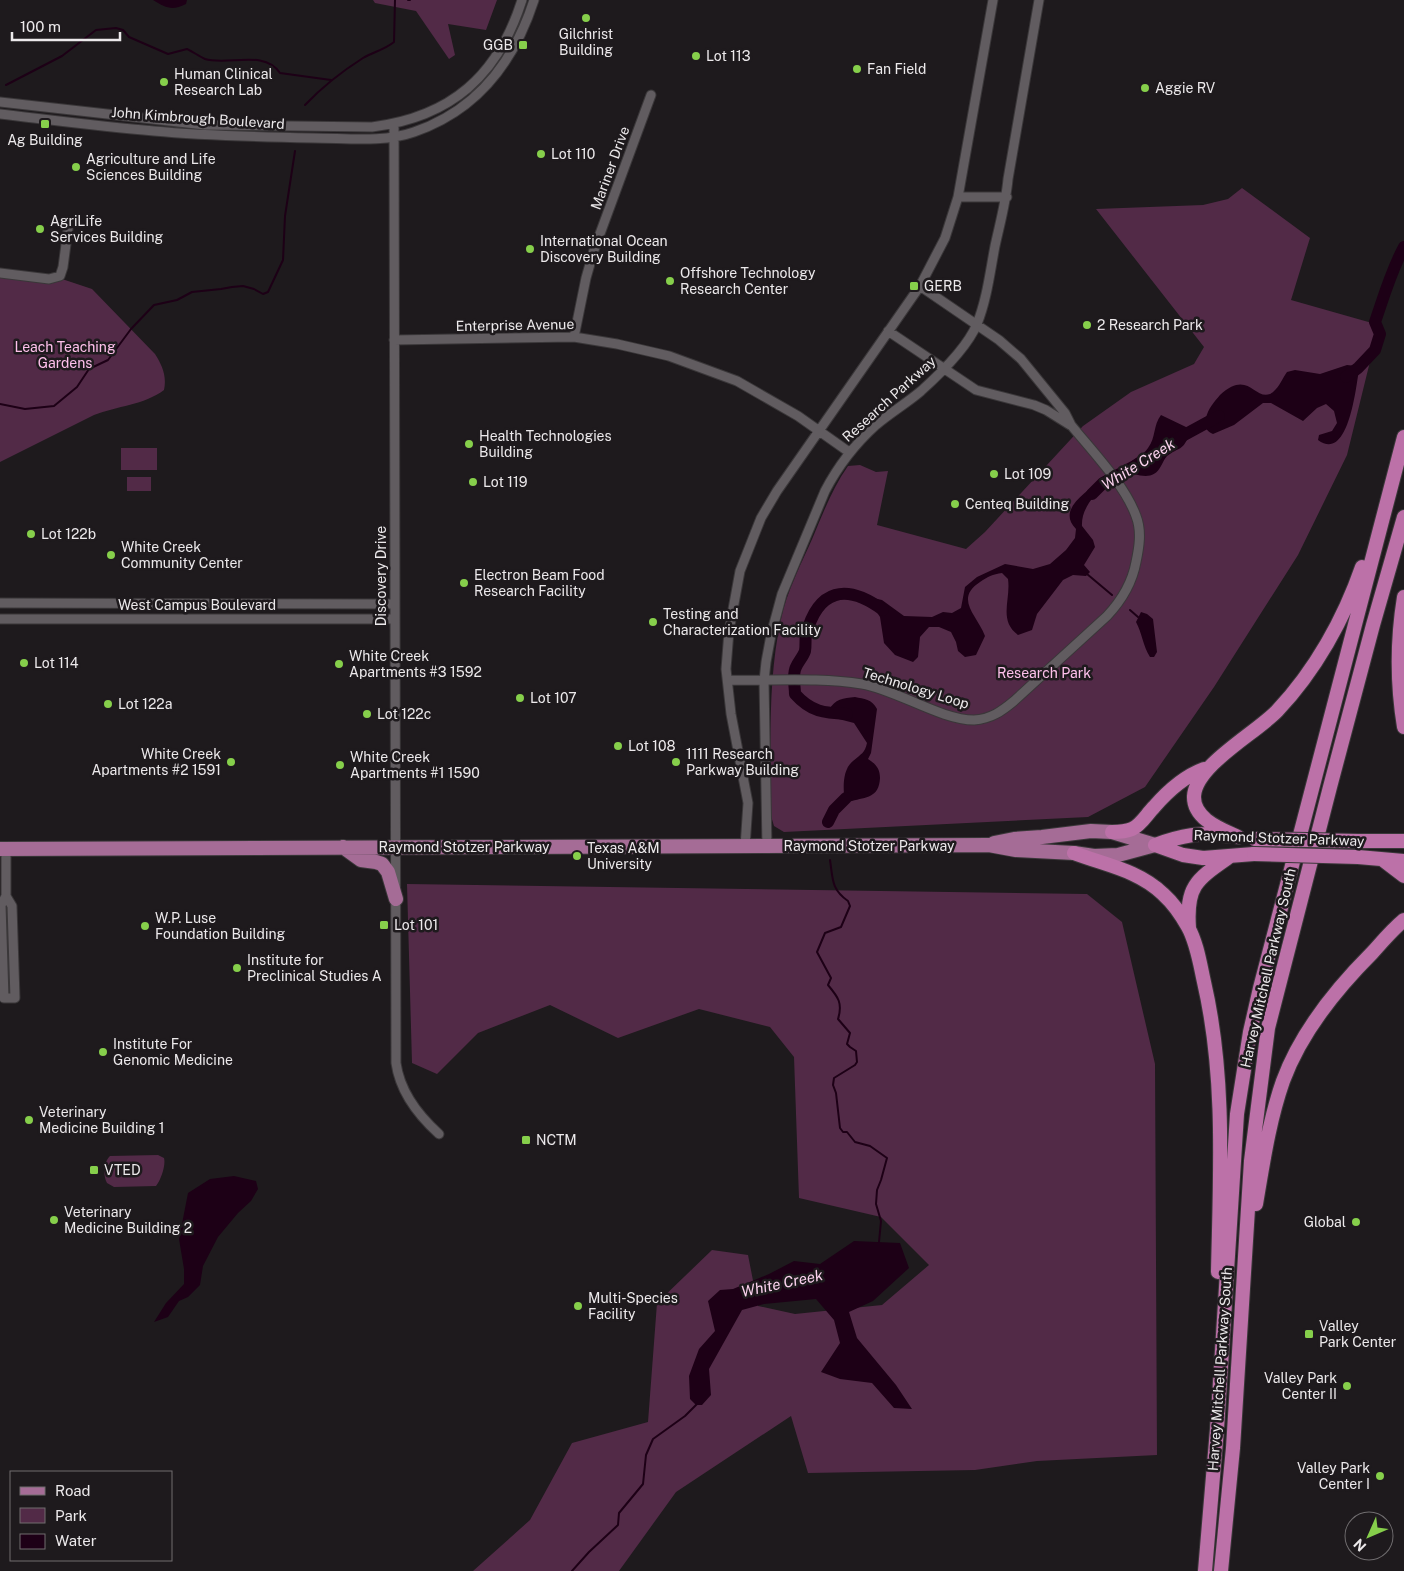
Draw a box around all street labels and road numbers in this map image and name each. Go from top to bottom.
street label: John Kimbrough Boulevard [111,104,285,132]
street label: Mariner Drive [588,124,633,212]
street label: Enterprise Avenue [456,316,575,334]
street label: Research Parkway [839,353,939,445]
street label: Discovery Drive [373,526,389,626]
street label: West Campus Boulevard [118,597,276,613]
street label: Technology Loop [861,664,971,712]
street label: Raymond Stotzer Parkway [1193,827,1365,849]
street label: Raymond Stotzer Parkway [784,838,955,854]
street label: Raymond Stotzer Parkway [379,839,550,855]
street label: Harvey Mitchell Parkway South [1237,867,1299,1069]
street label: Harvey Mitchell Parkway South [1205,1267,1235,1471]

